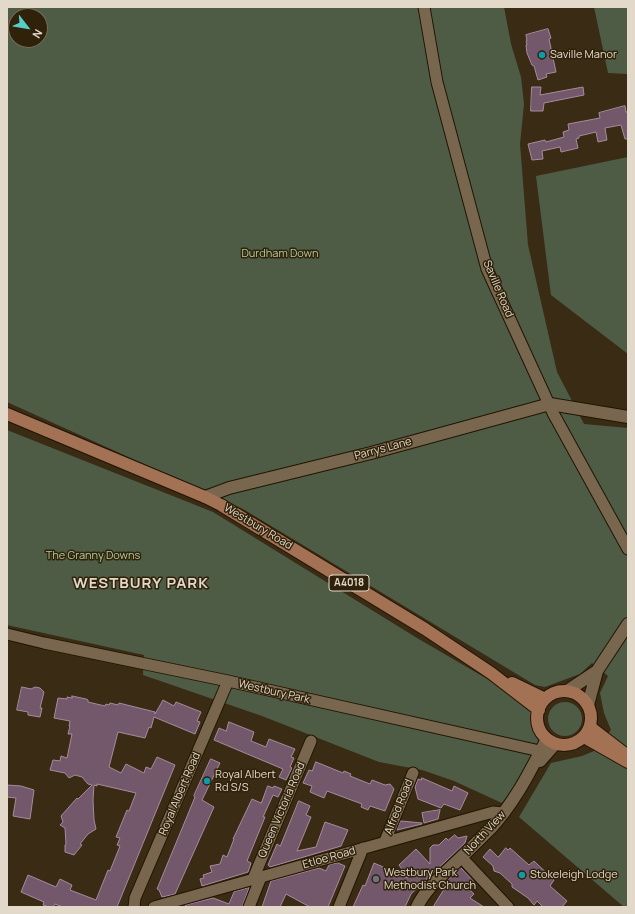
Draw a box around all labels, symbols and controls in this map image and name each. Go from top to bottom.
north arrow [8,8,48,48]
text: N [29,27,46,41]
place label: Saville Manor [550,48,617,62]
marker: Saville Manor [537,50,547,60]
park label: Durdham Down [241,247,319,261]
street label: Saville Road [480,258,516,320]
street label: Parrys Lane [353,435,413,463]
street label: Westbury Road [221,501,295,553]
park label: The Granny Downs [46,549,140,563]
district label: WESTBURY PARK [73,575,209,593]
road number: A4018 [329,575,369,591]
street label: Westbury Park [237,677,311,707]
street label: Royal Albert Road [157,751,203,837]
street label: Queen Victoria Road [256,760,308,860]
place label: Royal Albert Rd S/S [215,768,276,794]
marker: Royal Albert Rd S/S [202,776,212,786]
street label: Alfred Road [382,777,416,837]
street label: North View [461,808,509,858]
street label: Etloe Road [301,844,357,872]
place label: Westbury Park Methodist Church [384,866,476,892]
place label: Stokeleigh Lodge [530,868,618,882]
marker: Stokeleigh Lodge [517,870,527,880]
marker: Westbury Park Methodist Church [371,874,381,884]

